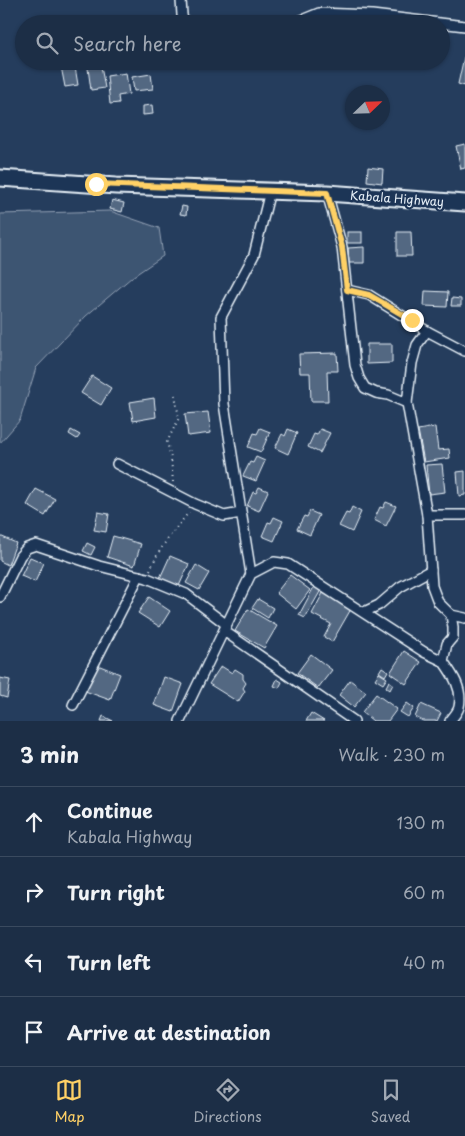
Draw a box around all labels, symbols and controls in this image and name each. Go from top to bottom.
search box [15,15,450,70]
icon: search [33,29,61,57]
text: Search here [73,29,182,57]
north arrow [345,85,390,130]
route start [85,173,108,196]
street label: Kabala Highway [350,186,444,210]
route end [401,309,424,332]
text: 3 min [20,738,79,770]
text: Walk · 230 m [338,742,445,766]
text: Continue [67,796,153,824]
icon: ahead [20,808,48,836]
text: 130 m [397,810,445,834]
text: Kabala Highway [67,824,192,848]
icon: right [20,878,48,906]
text: Turn right [67,878,165,906]
text: 60 m [403,880,445,904]
icon: left [20,948,48,976]
text: Turn left [67,948,151,976]
text: 40 m [403,950,445,974]
icon: arrive [20,1018,48,1046]
text: Arrive at destination [67,1018,271,1046]
tab: Map [55,1076,84,1127]
tab: Directions [194,1076,262,1127]
tab: Saved [371,1076,410,1127]

